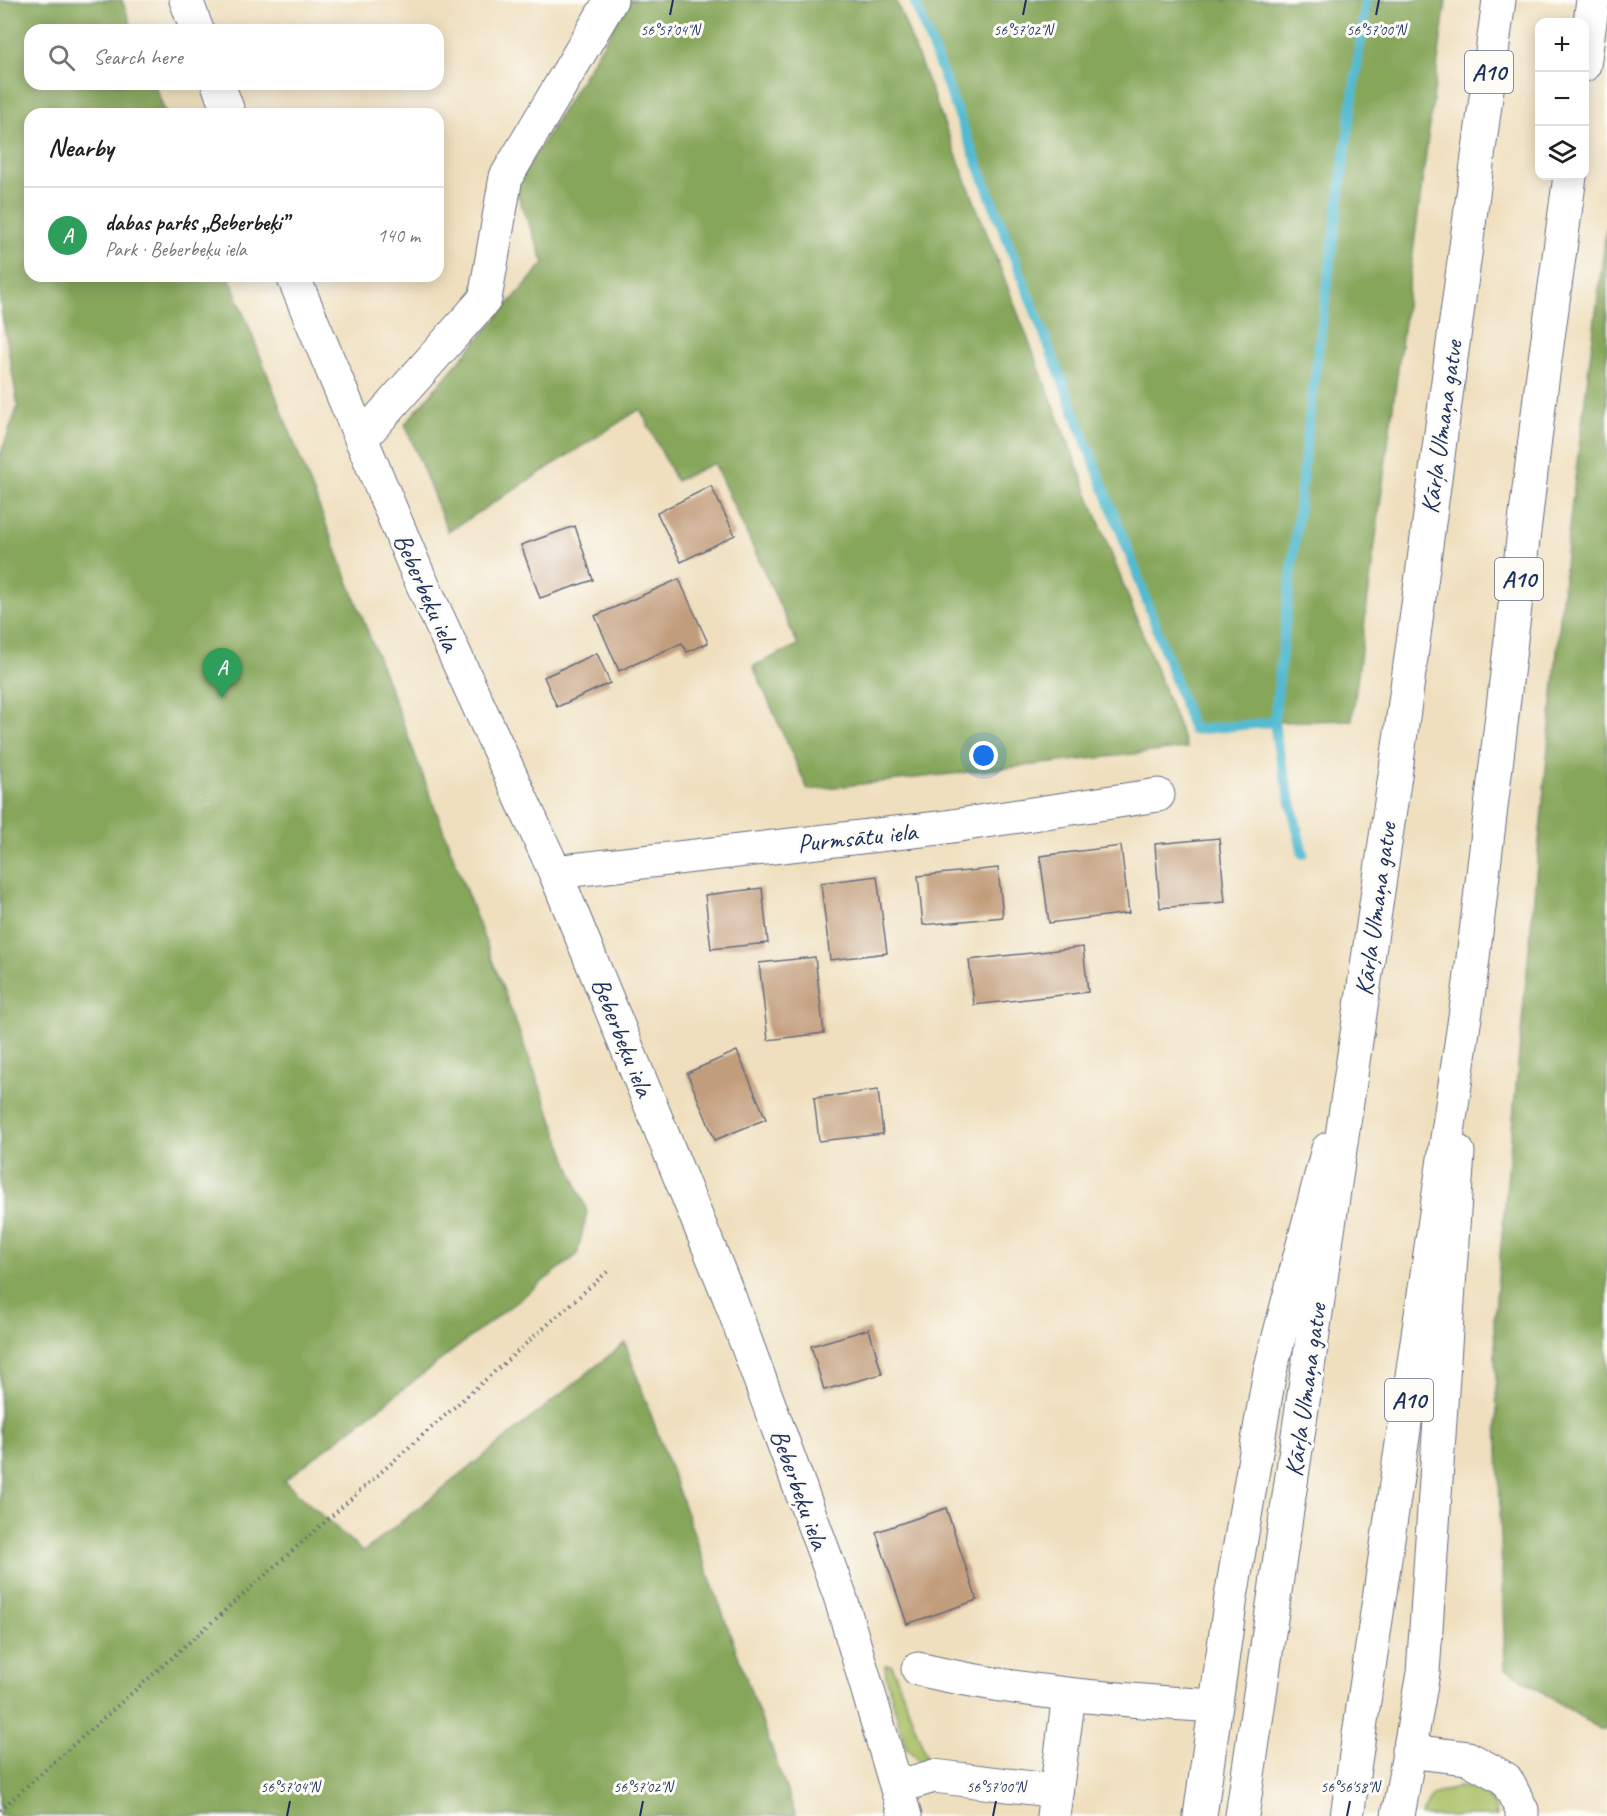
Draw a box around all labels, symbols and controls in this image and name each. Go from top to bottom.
map controls [1535,18,1589,180]
button: + [1535,18,1589,72]
text: 56°57'04"N [640,21,703,40]
text: 56°57'02"N [993,21,1056,40]
text: 56°57'00"N [1346,21,1409,40]
search box [24,24,444,90]
icon: search [45,41,78,74]
text: Search here [93,43,183,71]
road number: A10 [1465,51,1513,93]
button: − [1535,72,1589,126]
button: layers [1535,126,1589,180]
text: Nearby [48,131,113,164]
text: dabas parks „Beberbeķi” [105,209,287,237]
text: A [62,223,73,248]
text: 140 m [377,223,420,248]
text: Park · Beberbeķu iela [105,237,247,262]
street label: Kārļa Ulmaņa gatve [1413,337,1470,516]
street label: Beberbeķu iela [386,528,468,658]
road number: A10 [1495,558,1543,600]
pin: A [202,648,242,698]
your location [969,741,998,770]
street label: Purmsātu iela [796,815,920,860]
street label: Kārļa Ulmaņa gatve [1347,819,1404,998]
street label: Beberbeķu iela [584,973,662,1103]
street label: Kārļa Ulmaņa gatve [1277,1300,1334,1479]
road number: A10 [1385,1379,1433,1421]
street label: Beberbeķu iela [763,1425,837,1555]
text: 56°57'04"N [260,1778,323,1797]
text: 56°57'02"N [613,1778,676,1797]
text: 56°57'00"N [966,1778,1029,1797]
text: 56°56'58"N [1320,1778,1383,1797]

